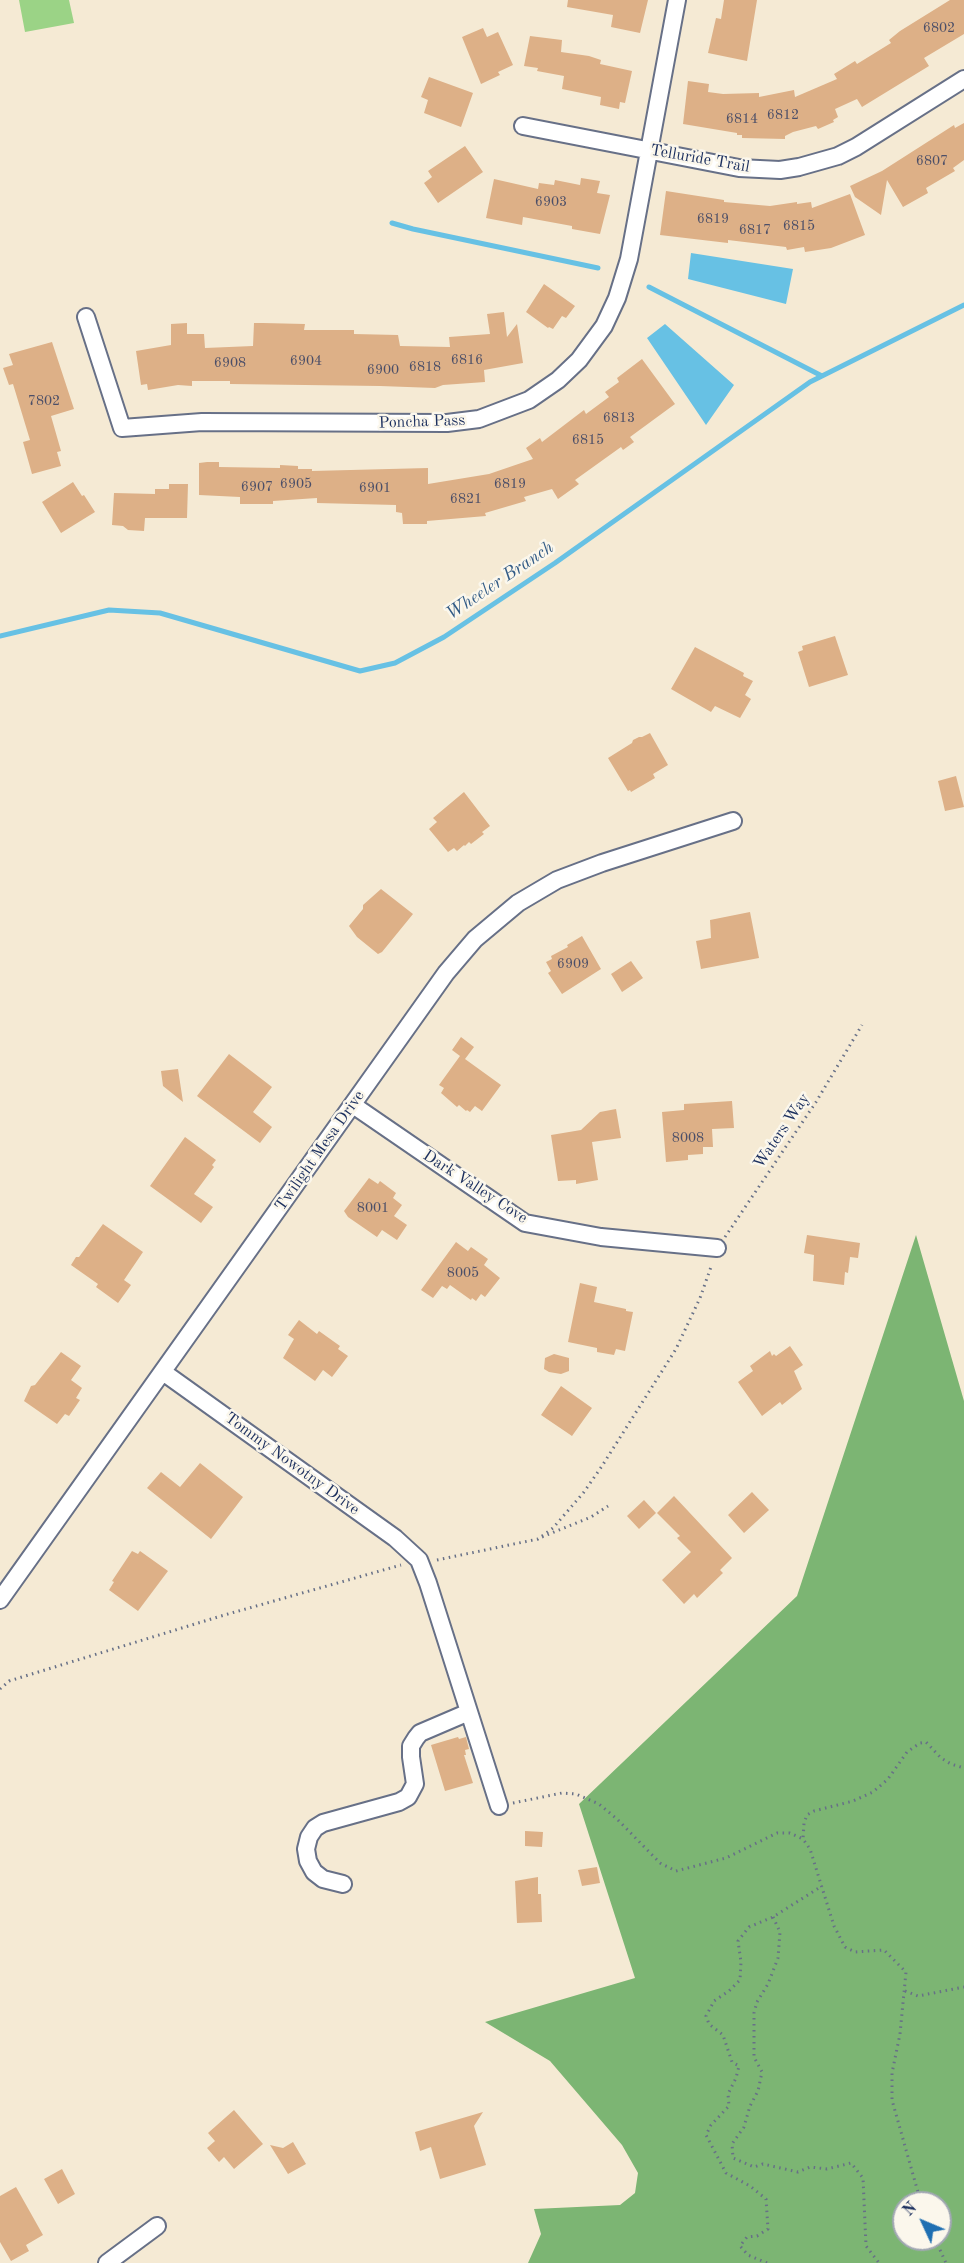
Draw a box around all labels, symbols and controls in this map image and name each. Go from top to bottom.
house number: 6802 [923,20,955,36]
house number: 6812 [767,107,799,123]
house number: 6814 [726,111,758,127]
street label: Telluride Trail [649,141,751,177]
house number: 6807 [916,153,948,169]
house number: 6903 [535,194,567,210]
house number: 6819 [697,211,729,227]
house number: 6815 [783,218,815,234]
house number: 6817 [739,222,771,238]
house number: 6816 [451,352,483,368]
house number: 6904 [290,353,322,369]
house number: 6908 [214,355,246,371]
house number: 6818 [409,359,441,375]
house number: 6900 [367,362,399,378]
house number: 7802 [28,393,60,409]
house number: 6813 [603,410,635,426]
street label: Poncha Pass [378,411,466,433]
house number: 6815 [572,432,604,448]
house number: 6905 [280,476,312,492]
house number: 6819 [494,476,526,492]
house number: 6907 [241,479,273,495]
house number: 6901 [359,480,391,496]
house number: 6821 [450,491,482,507]
water label: Wheeler Branch [442,537,558,625]
house number: 6909 [557,956,589,972]
street label: Twilight Mesa Drive [271,1087,369,1215]
street label: Waters Way [750,1090,814,1172]
house number: 8008 [672,1130,704,1146]
street label: Dark Valley Cove [419,1146,531,1228]
house number: 8001 [357,1200,389,1216]
house number: 8005 [447,1265,479,1281]
street label: Tommy Nowotny Drive [221,1409,363,1519]
north arrow [892,2191,952,2251]
text: N [900,2200,920,2220]

